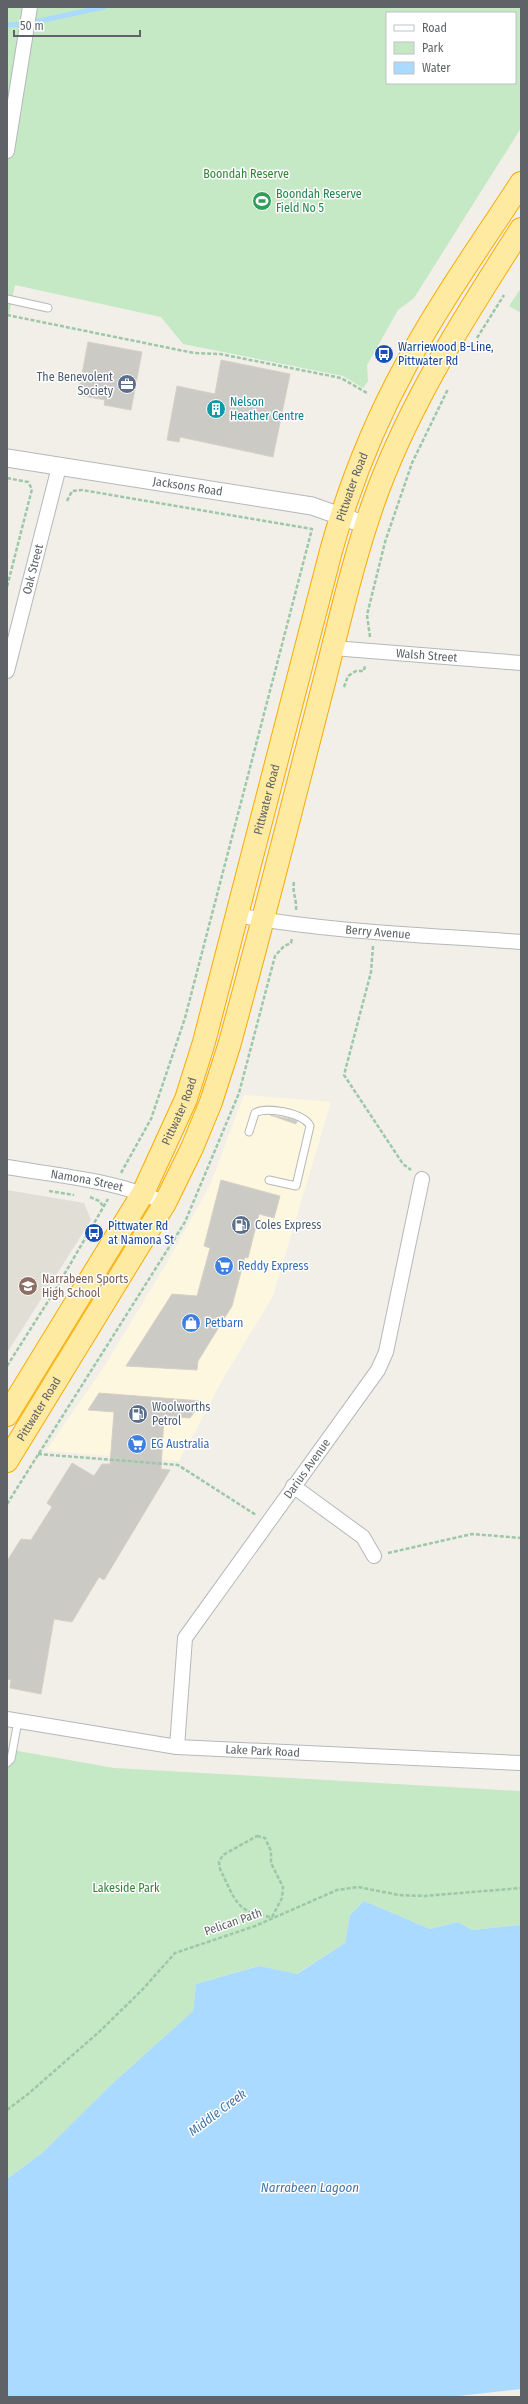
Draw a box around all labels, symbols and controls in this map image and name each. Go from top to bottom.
scale bar [14,12,140,38]
legend [386,12,516,84]
text: 50 m [20,19,44,33]
text: Road [422,21,447,35]
text: Park [422,41,444,55]
text: Water [422,61,451,75]
park label: Boondah Reserve [203,167,289,181]
place label: Boondah Reserve Field No 5 [276,187,362,215]
sports icon: Boondah Reserve Field No 5 [251,190,273,212]
place label: Warriewood B-Line, Pittwater Rd [398,340,494,368]
bus stop icon: Warriewood B-Line, Pittwater Rd [373,343,395,365]
place label: The Benevolent Society [37,370,114,398]
office icon: The Benevolent Society [116,373,138,395]
place label: Nelson Heather Centre [230,395,304,423]
building icon: Nelson Heather Centre [205,398,227,420]
street label: Pittwater Road [333,450,371,523]
street label: Jacksons Road [152,474,224,499]
street label: Oak Street [20,543,46,596]
street label: Walsh Street [396,646,458,665]
street label: Pittwater Road [251,763,283,836]
street label: Berry Avenue [345,923,411,942]
street label: Pittwater Road [159,1075,199,1147]
street label: Namona Street [50,1167,125,1194]
fuel station icon: Coles Express [230,1214,252,1236]
place label: Coles Express [255,1218,321,1232]
place label: Pittwater Rd at Namona St [108,1219,174,1247]
bus stop icon: Pittwater Rd at Namona St [83,1222,105,1244]
supermarket icon: Reddy Express [213,1255,235,1277]
place label: Reddy Express [238,1259,309,1273]
place label: Narrabeen Sports High School [42,1272,128,1300]
school or university icon: Narrabeen Sports High School [17,1275,39,1297]
shop icon: Petbarn [180,1312,202,1334]
place label: Petbarn [205,1316,243,1330]
street label: Pittwater Road [14,1374,64,1444]
place label: Woolworths Petrol [152,1400,210,1428]
fuel station icon: Woolworths Petrol [127,1403,149,1425]
supermarket icon: EG Australia [126,1433,148,1455]
street label: Darius Avenue [281,1436,333,1501]
place label: EG Australia [151,1437,210,1451]
street label: Lake Park Road [225,1742,300,1760]
park label: Lakeside Park [92,1881,160,1895]
street label: Pelican Path [202,1906,264,1938]
water label: Middle Creek [186,2086,249,2139]
water label: Narrabeen Lagoon [261,2180,359,2195]

